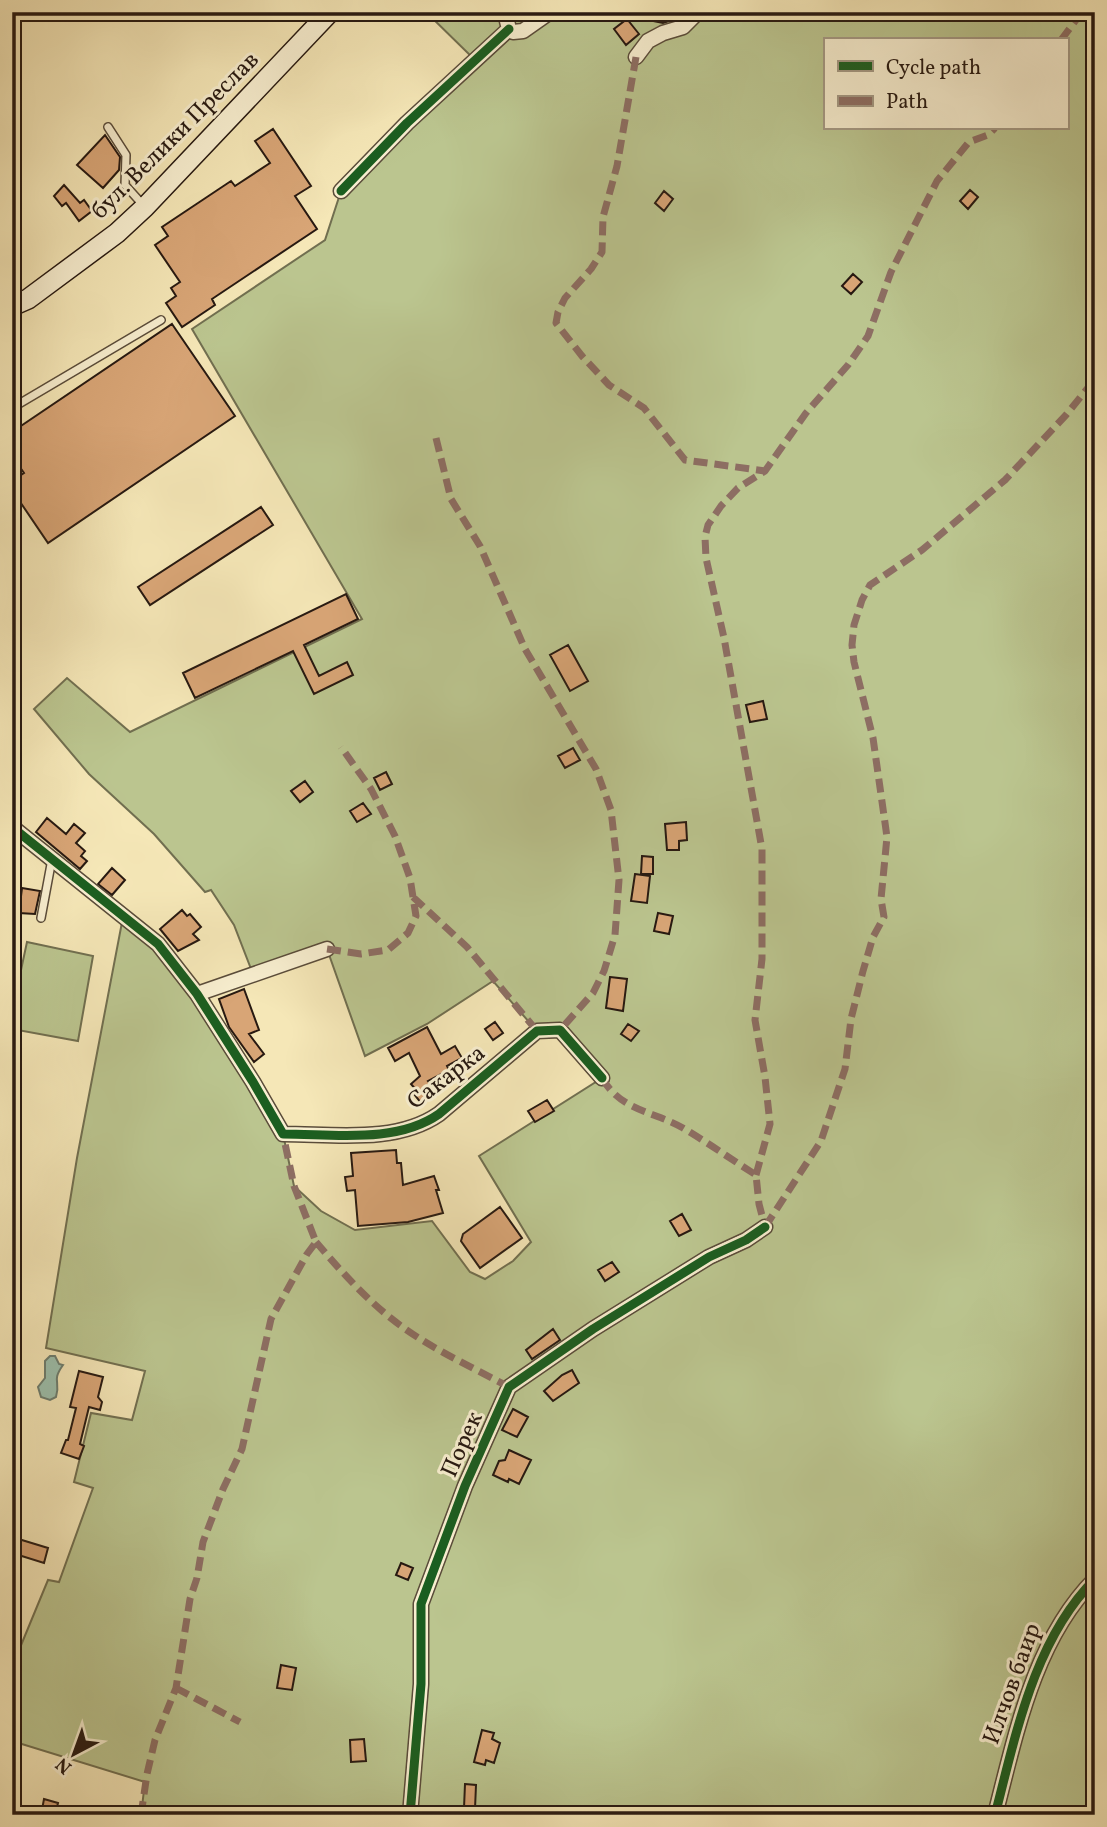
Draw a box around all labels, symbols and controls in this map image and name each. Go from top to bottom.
legend [824,38,1068,130]
street label: бул. Велики Преслав [84,44,268,228]
text: Cycle path [886,54,981,83]
text: Path [886,88,928,117]
street label: Сакарка [401,1037,493,1119]
street label: Порек [434,1407,493,1483]
street label: Илчов баир [975,1619,1051,1749]
north arrow [38,1718,108,1788]
text: N [50,1751,78,1780]

